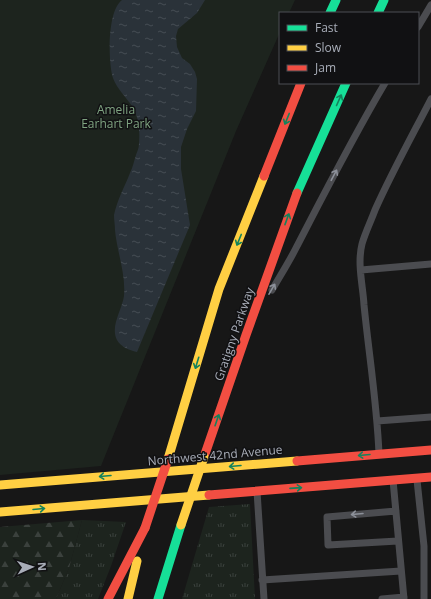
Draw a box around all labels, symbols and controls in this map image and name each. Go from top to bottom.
legend [279,12,419,84]
text: Fast [315,19,338,36]
text: Slow [315,39,342,56]
text: Jam [314,59,336,76]
one-way arrow [335,94,343,106]
park label: Amelia Earhart Park [81,101,152,132]
one-way arrow [282,113,290,125]
one-way arrow [330,169,338,181]
one-way arrow [284,213,291,226]
one-way arrow [234,234,242,246]
one-way arrow [269,283,277,295]
street label: Gratigny Parkway [210,284,258,383]
one-way arrow [193,356,200,369]
one-way arrow [213,414,221,426]
street label: Northwest 42nd Avenue [147,441,283,469]
one-way arrow [358,452,371,459]
one-way arrow [229,462,242,469]
one-way arrow [99,473,112,480]
one-way arrow [289,484,302,491]
one-way arrow [32,505,45,512]
one-way arrow [351,510,364,518]
north arrow [12,547,52,587]
text: N [35,562,50,571]

